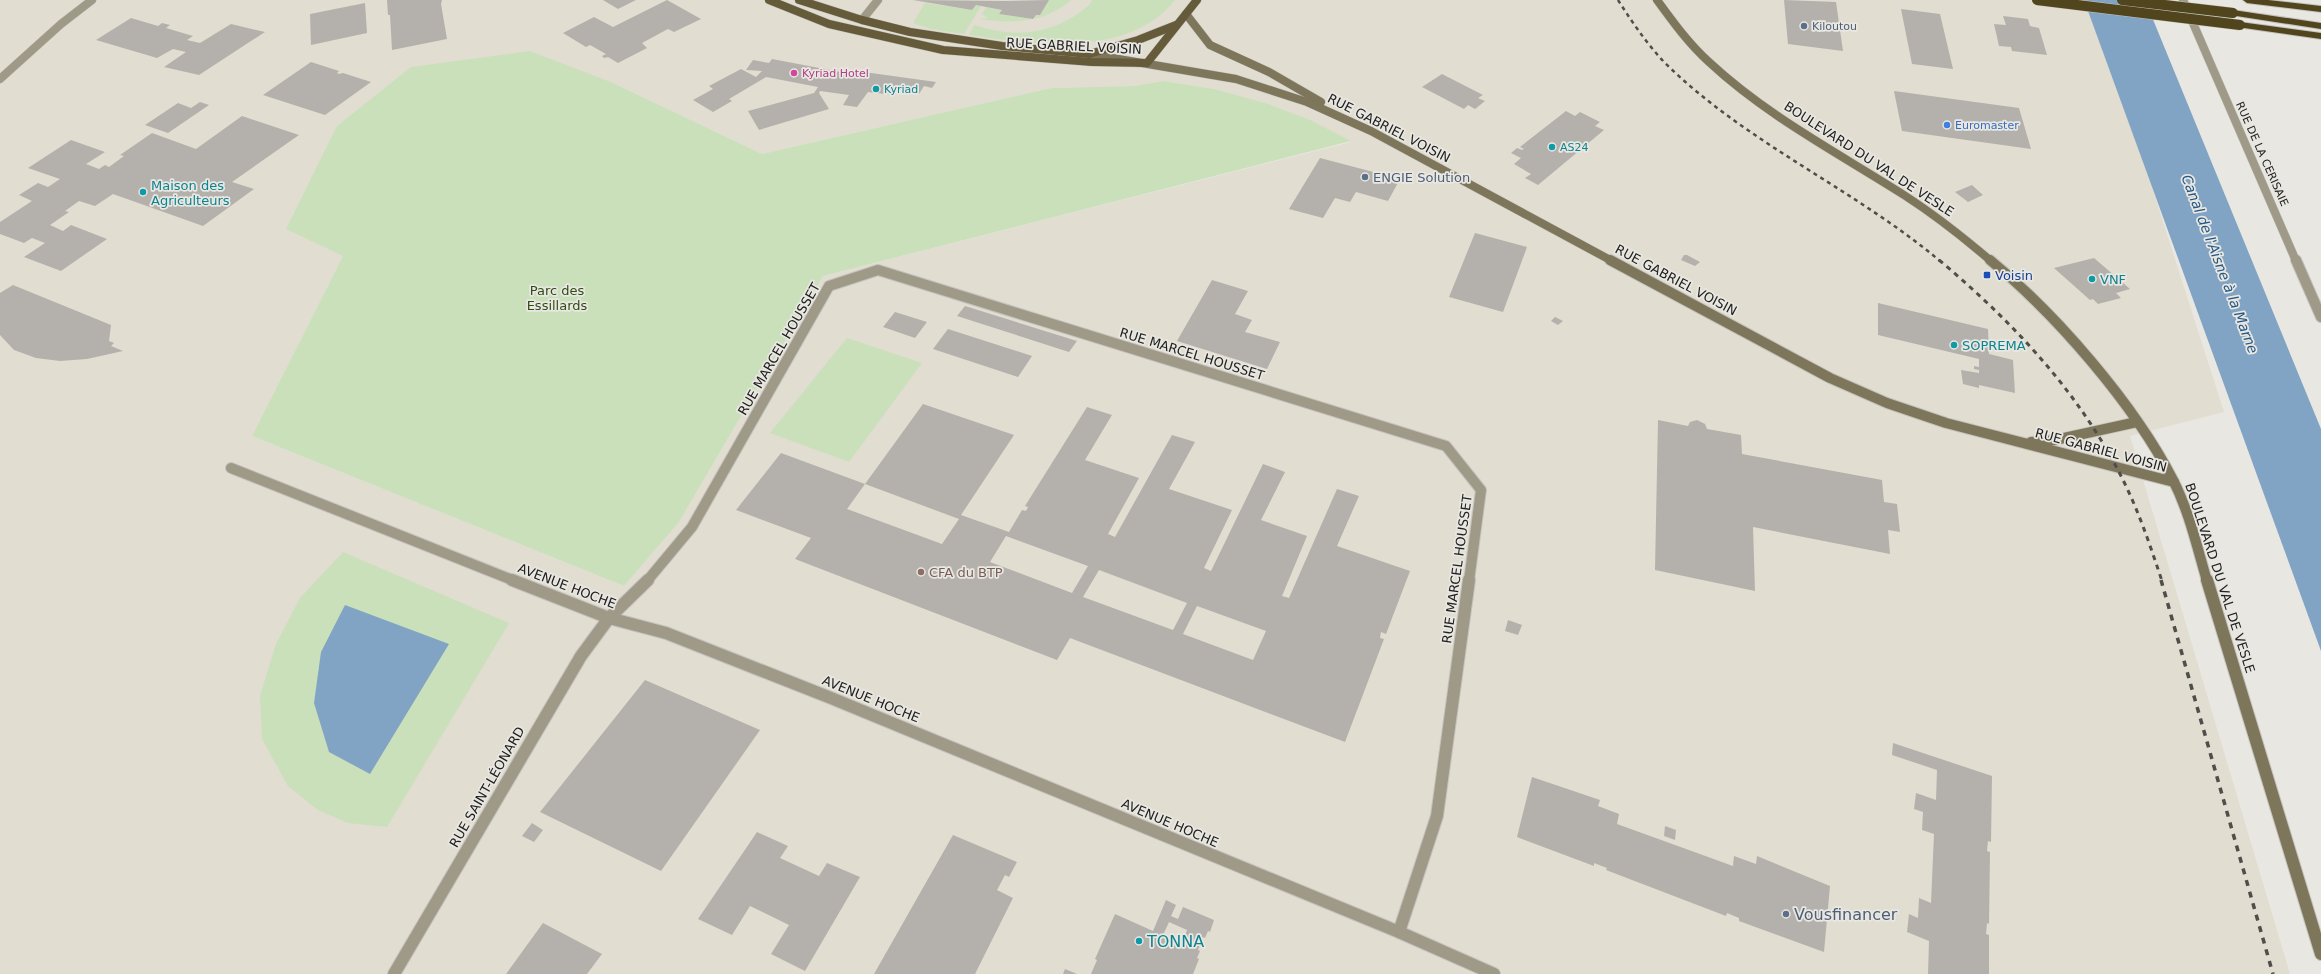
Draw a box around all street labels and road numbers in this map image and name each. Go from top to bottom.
street label: RUE GABRIEL VOISIN [1006,35,1142,57]
street label: RUE GABRIEL VOISIN [1325,90,1453,166]
street label: BOULEVARD DU VAL DE VESLE [1781,98,1957,220]
street label: RUE DE LA CERISAIE [2233,100,2291,208]
street label: RUE GABRIEL VOISIN [1613,242,1739,318]
street label: RUE MARCEL HOUSSET [735,280,823,418]
street label: RUE MARCEL HOUSSET [1118,325,1266,383]
street label: RUE GABRIEL VOISIN [2033,425,2169,475]
street label: BOULEVARD DU VAL DE VESLE [2182,481,2258,675]
street label: RUE MARCEL HOUSSET [1439,494,1475,644]
street label: AVENUE HOCHE [516,560,618,612]
street label: AVENUE HOCHE [820,673,922,725]
street label: RUE SAINT-LÉONARD [446,724,528,850]
street label: AVENUE HOCHE [1119,796,1221,850]

